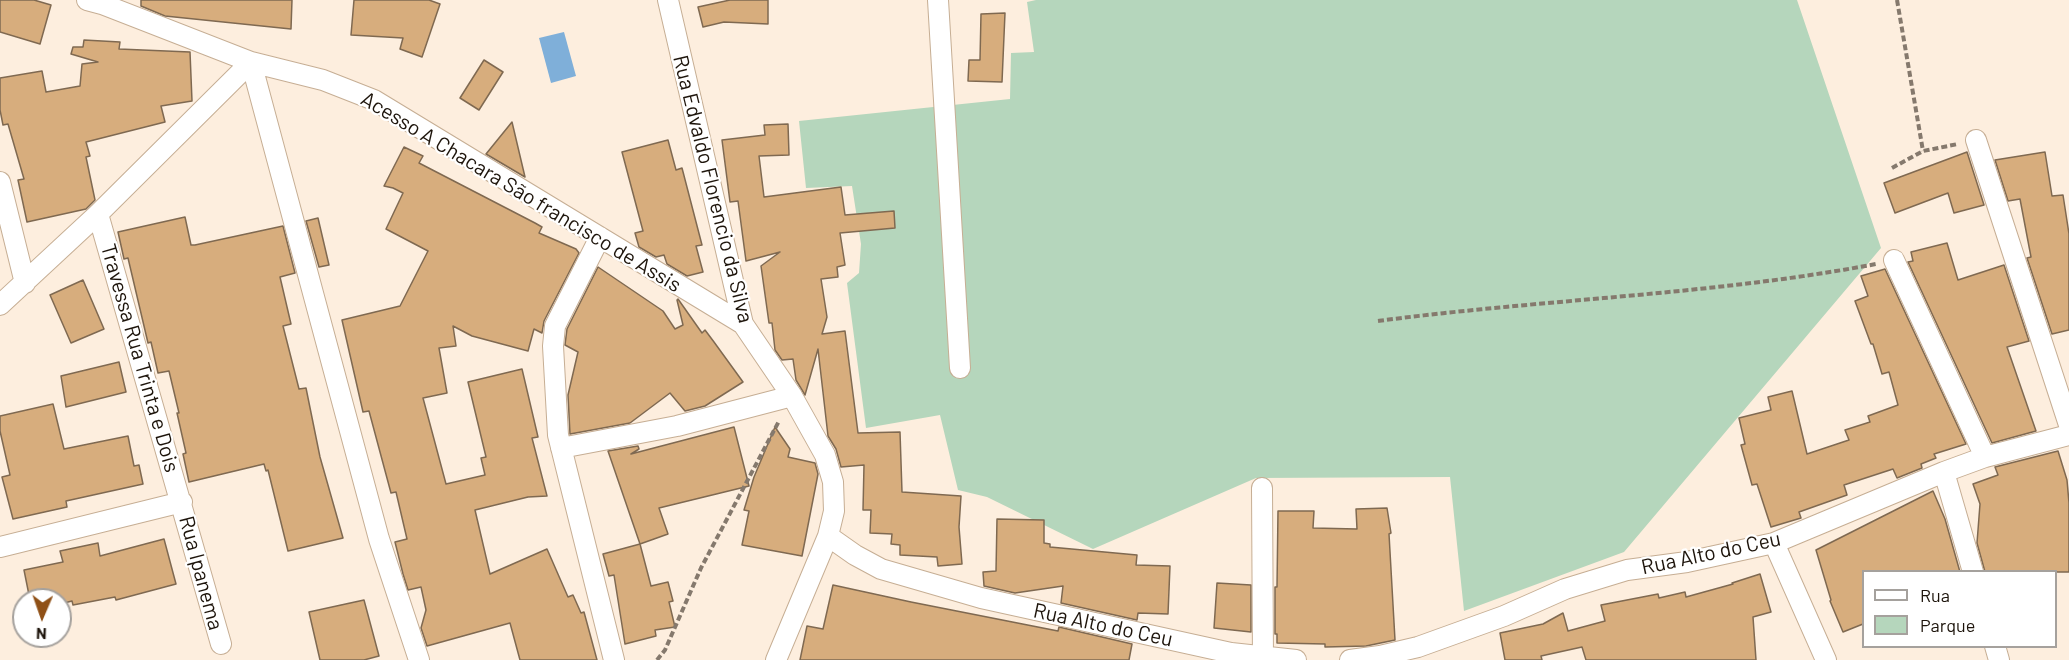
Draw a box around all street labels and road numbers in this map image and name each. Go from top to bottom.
street label: Rua Edvaldo Florencio da Silva [668,53,758,325]
street label: Acesso A Chacara São francisco de Assis [356,86,686,298]
street label: Travessa Rua Trinta e Dois [95,241,185,475]
street label: Rua Ipanema [174,513,228,633]
street label: Rua Alto do Ceu [1639,526,1783,580]
street label: Rua Alto do Ceu [1031,598,1175,652]

